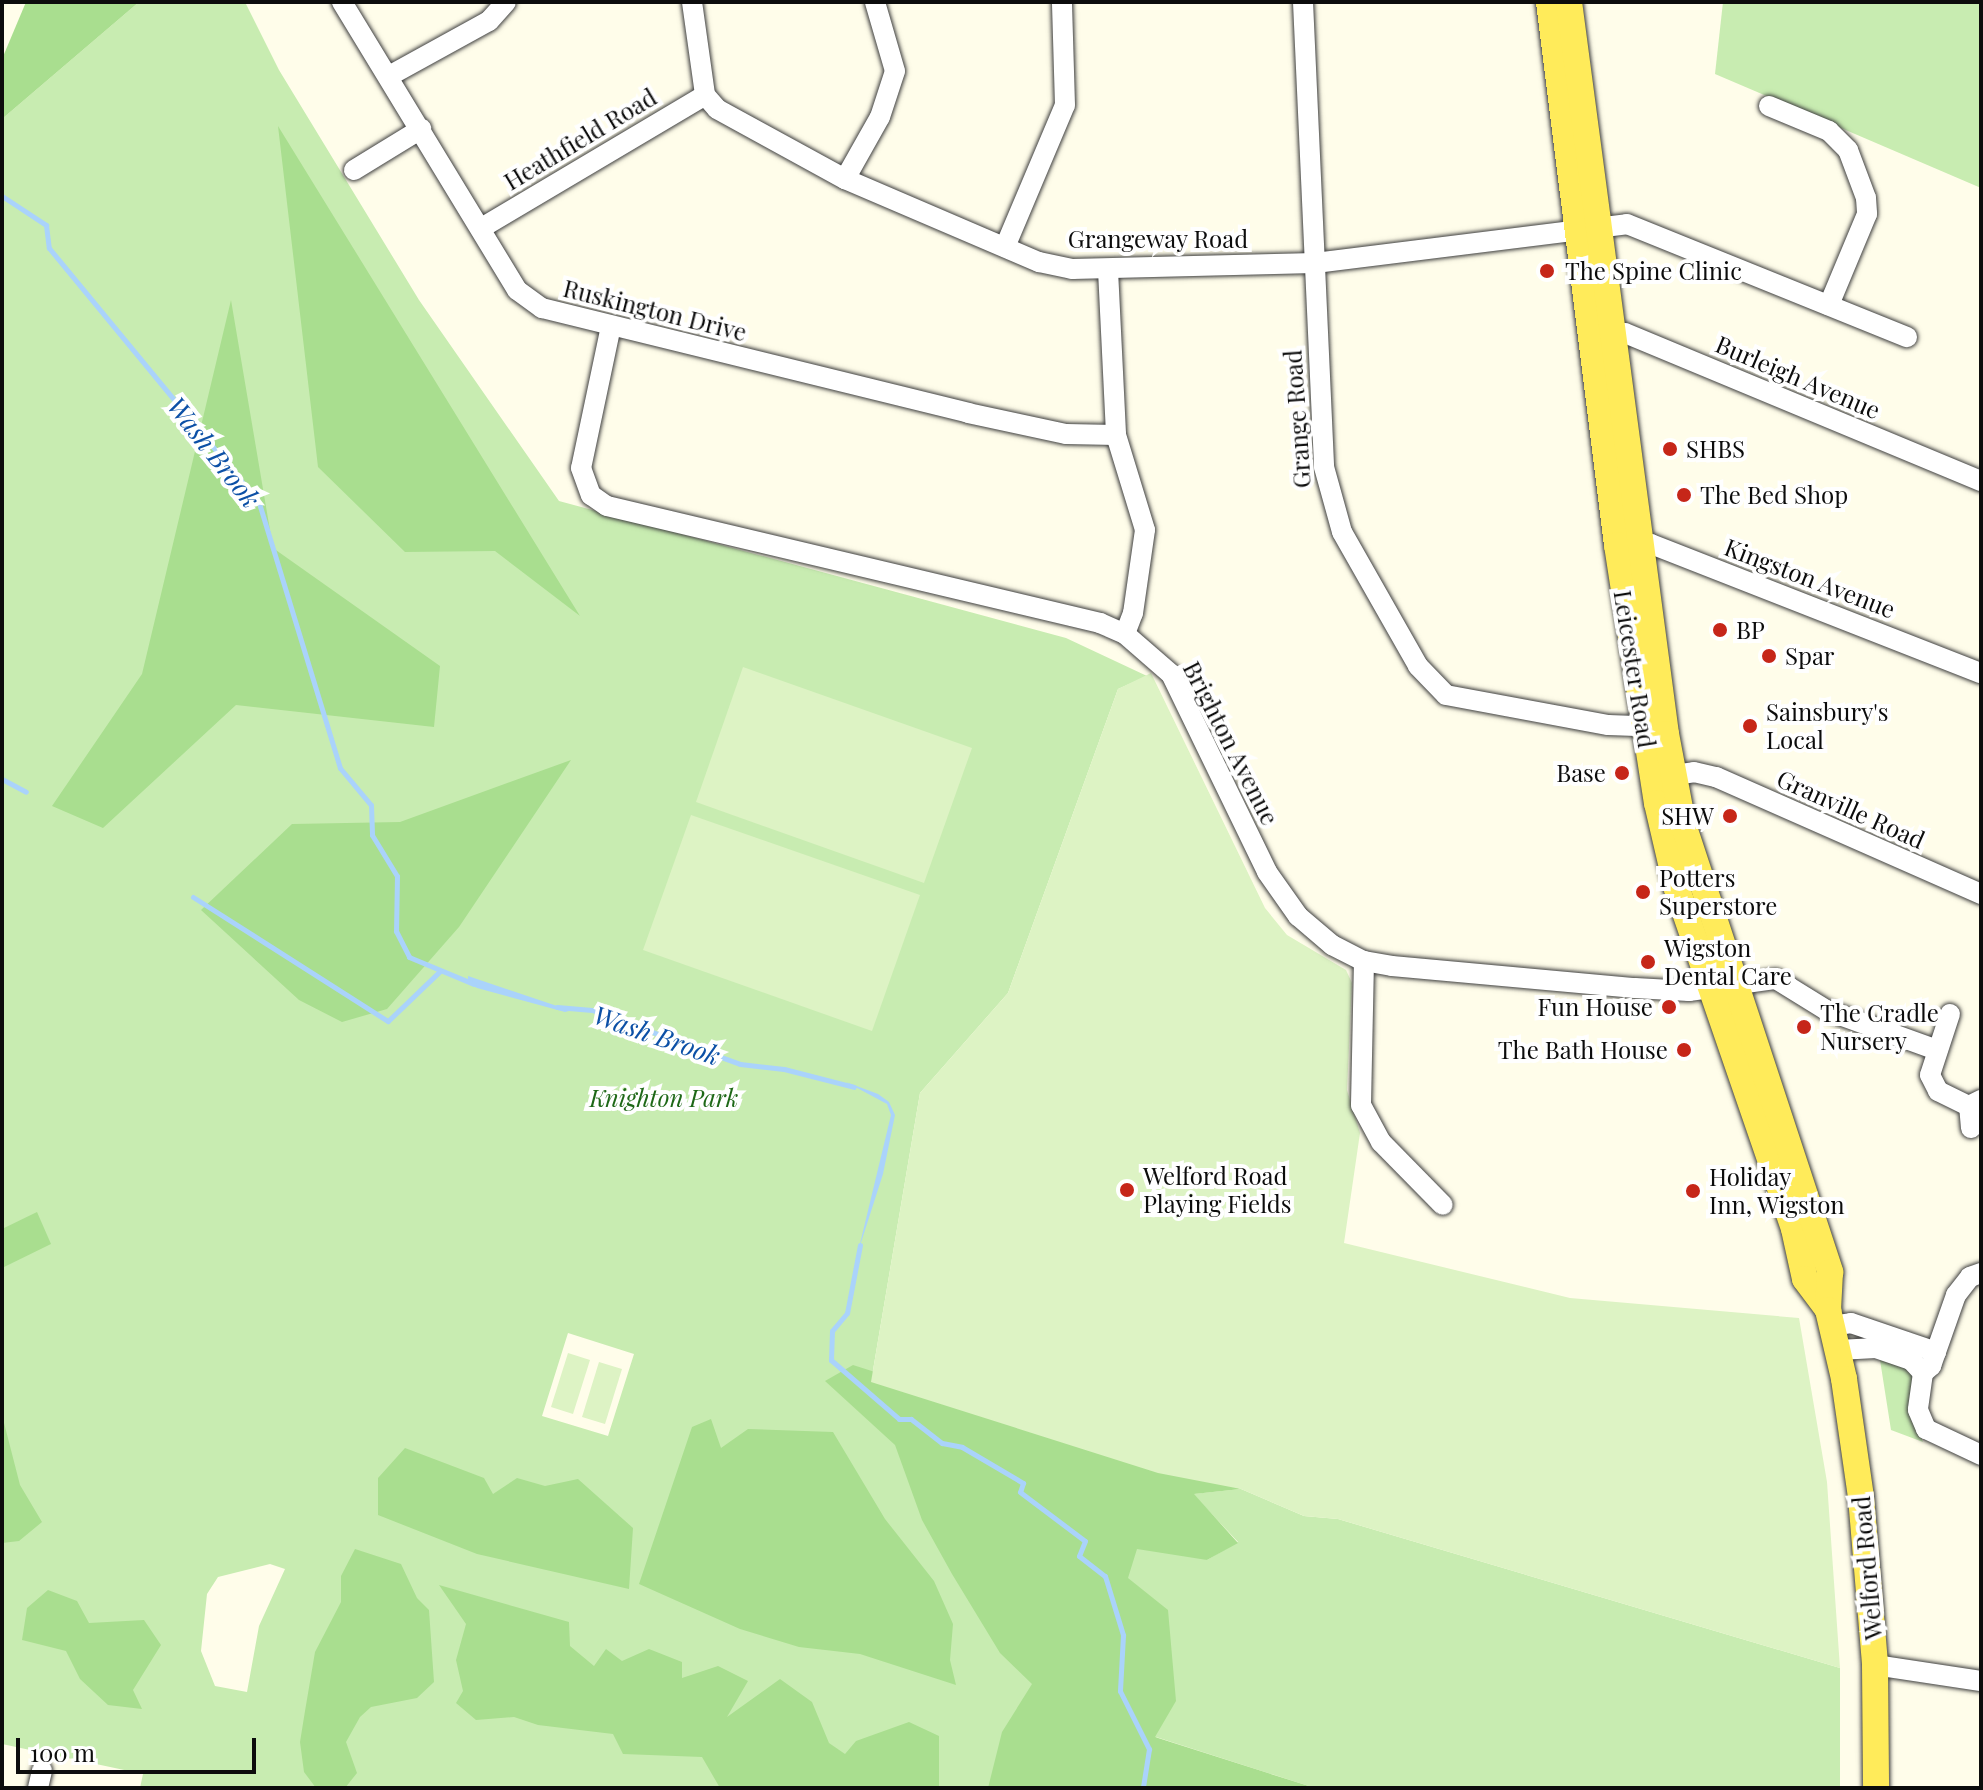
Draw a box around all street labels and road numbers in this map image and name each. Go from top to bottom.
street label: Heathfield Road [499,82,661,196]
street label: Grangeway Road [1068,225,1248,253]
street label: Ruskington Drive [560,273,750,347]
street label: Burleigh Avenue [1711,329,1885,425]
street label: Grange Road [1278,349,1316,489]
street label: Kingston Avenue [1720,532,1900,624]
street label: Leicester Road [1608,588,1662,750]
street label: Brighton Avenue [1177,656,1285,830]
street label: Granville Road [1773,764,1929,854]
street label: Welford Road [1846,1495,1888,1641]

